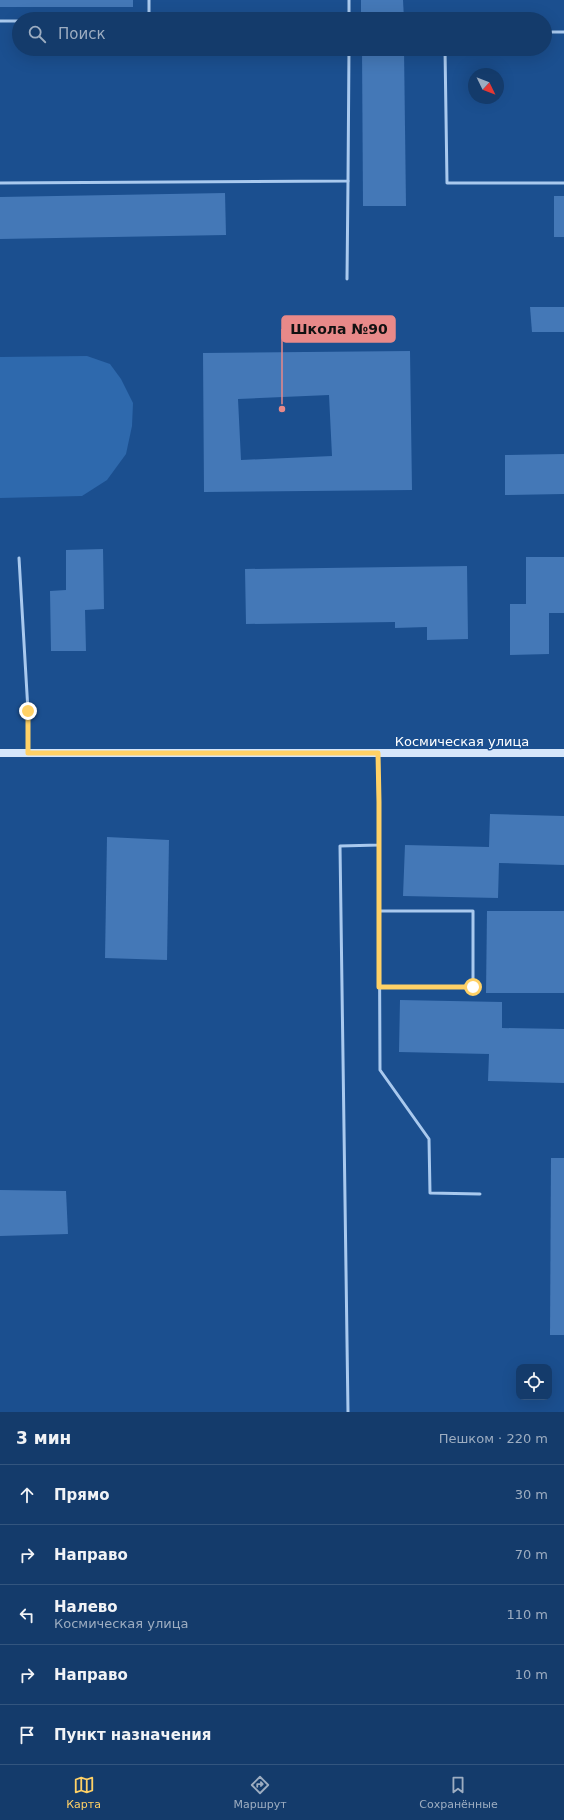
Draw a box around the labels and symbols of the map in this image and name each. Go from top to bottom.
north arrow [468,68,504,104]
callout: Школа №90 [282,316,395,342]
text: Школа №90 [290,321,388,337]
route end [19,702,37,720]
street label: Космическая улица [395,734,529,749]
route start [464,978,482,996]

